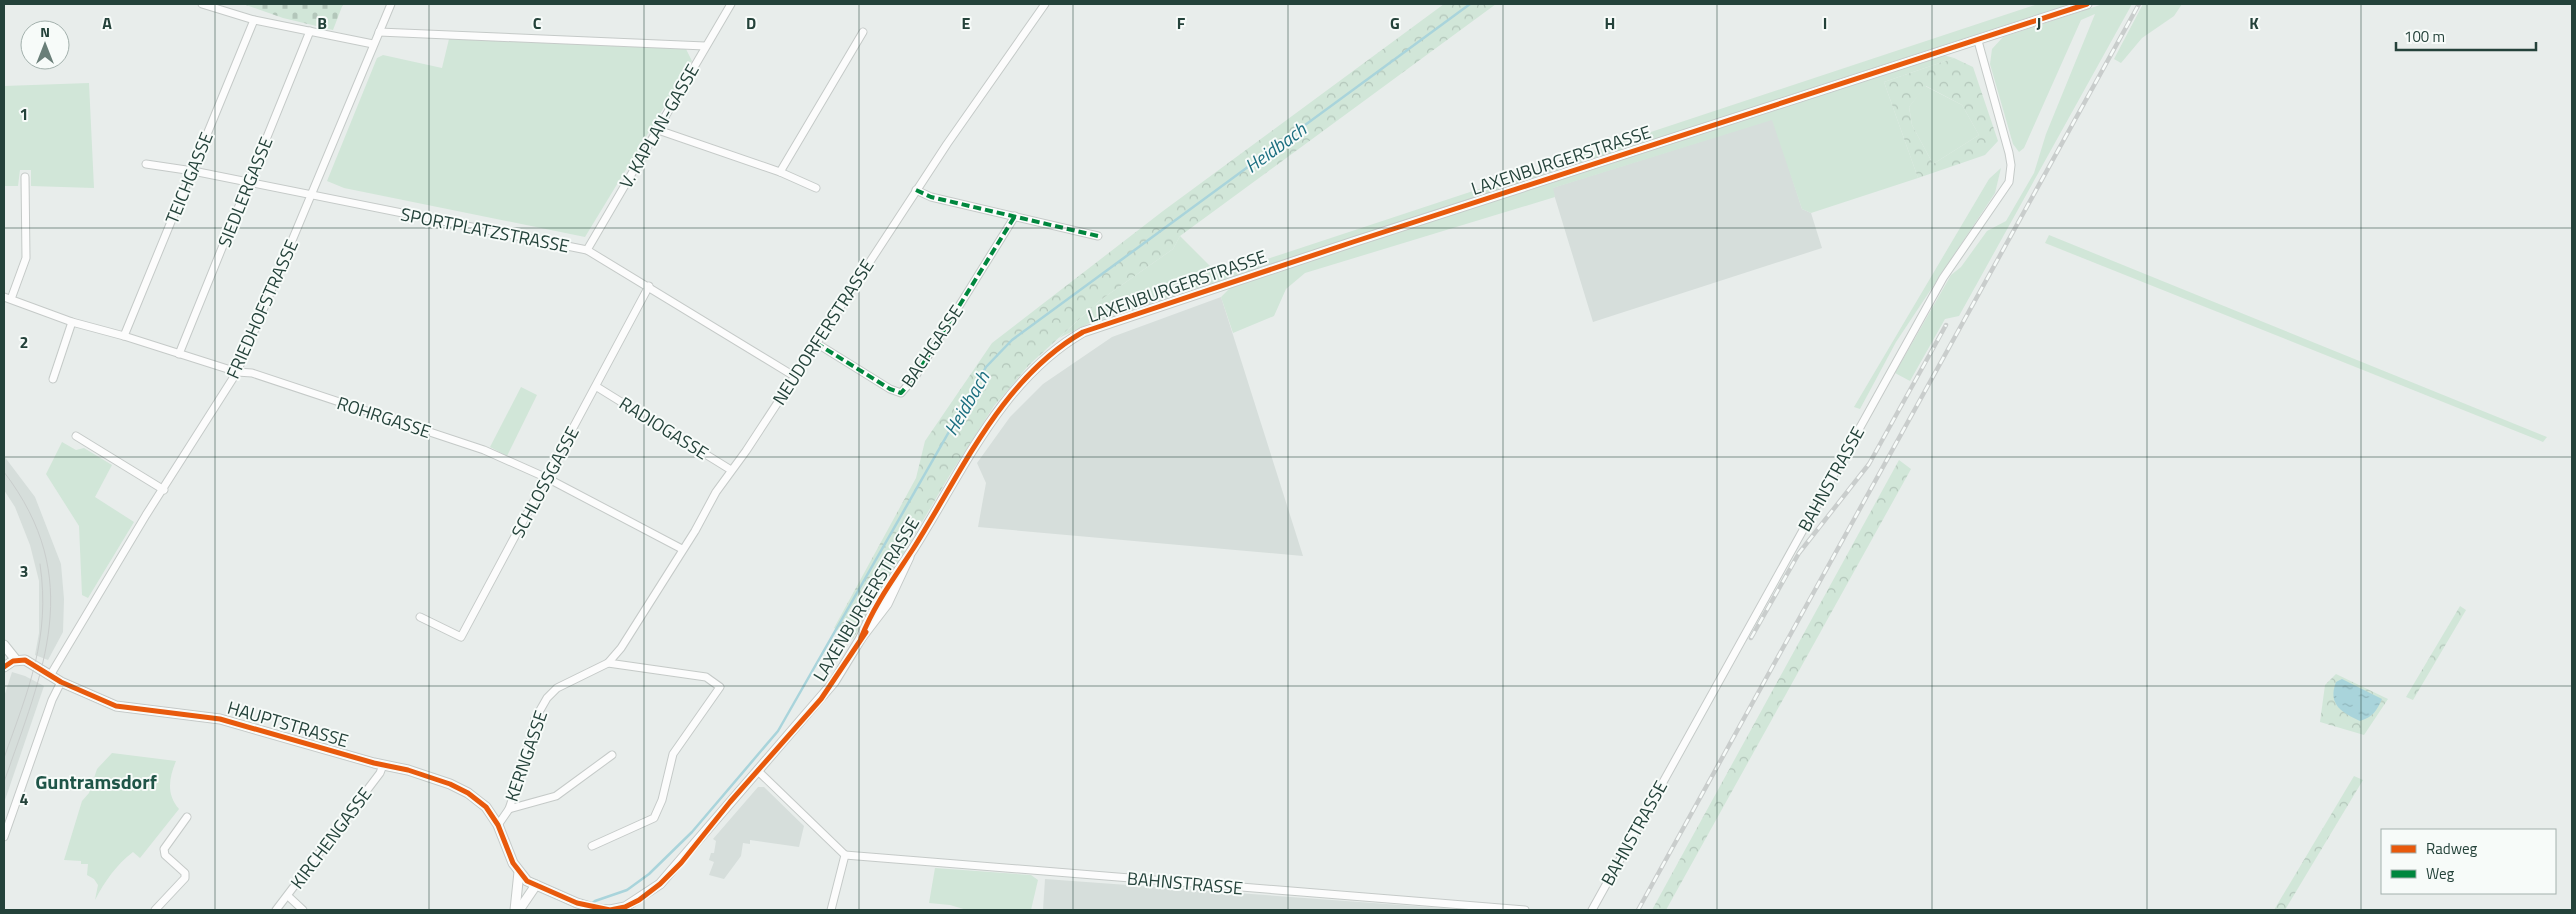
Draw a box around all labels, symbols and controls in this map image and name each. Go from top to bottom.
text: A [102,11,112,35]
text: B [317,11,327,35]
text: C [533,11,542,35]
text: D [746,11,756,35]
text: E [962,11,971,35]
text: F [1177,11,1186,35]
text: G [1390,11,1400,35]
text: H [1605,11,1615,35]
text: I [1823,11,1827,35]
text: J [2037,11,2041,35]
text: K [2249,11,2259,35]
north arrow [20,20,70,70]
scale bar [2396,20,2536,52]
text: N [40,21,50,42]
text: 100 m [2404,25,2445,48]
street label: V. KAPLAN-GASSE [612,59,706,193]
text: 1 [20,102,28,126]
water label: Heidbach [1238,114,1312,179]
street label: LAXENBURGERSTRASSE [1468,118,1654,202]
street label: TEICHGASSE [158,128,220,228]
street label: SIEDLERGASSE [211,133,279,251]
street label: SPORTPLATZSTRASSE [398,200,572,260]
street label: FRIEDHOFSTRASSE [219,235,305,383]
street label: LAXENBURGERSTRASSE [1084,243,1270,329]
street label: NEUDORFERSTRASSE [766,254,880,410]
street label: BACHGASSE [894,299,970,393]
text: 2 [20,330,28,354]
water label: Heidbach [936,365,996,441]
street label: ROHRGASSE [334,389,435,445]
street label: RADIOGASSE [614,390,714,466]
street label: SCHLOSSGASSE [504,422,586,542]
street label: BAHNSTRASSE [1791,422,1871,536]
street label: LAXENBURGERSTRASSE [806,512,926,686]
text: 3 [20,559,28,583]
street label: HAUPTSTRASSE [224,694,352,754]
street label: KERNGASSE [498,707,554,805]
district label: Guntramsdorf [35,766,157,797]
street label: BAHNSTRASSE [1594,776,1674,890]
street label: KIRCHENGASSE [284,782,378,894]
text: 4 [20,787,29,811]
legend [2381,829,2556,894]
text: Radweg [2426,837,2478,860]
text: Weg [2426,862,2455,885]
street label: BAHNSTRASSE [1126,864,1244,902]

